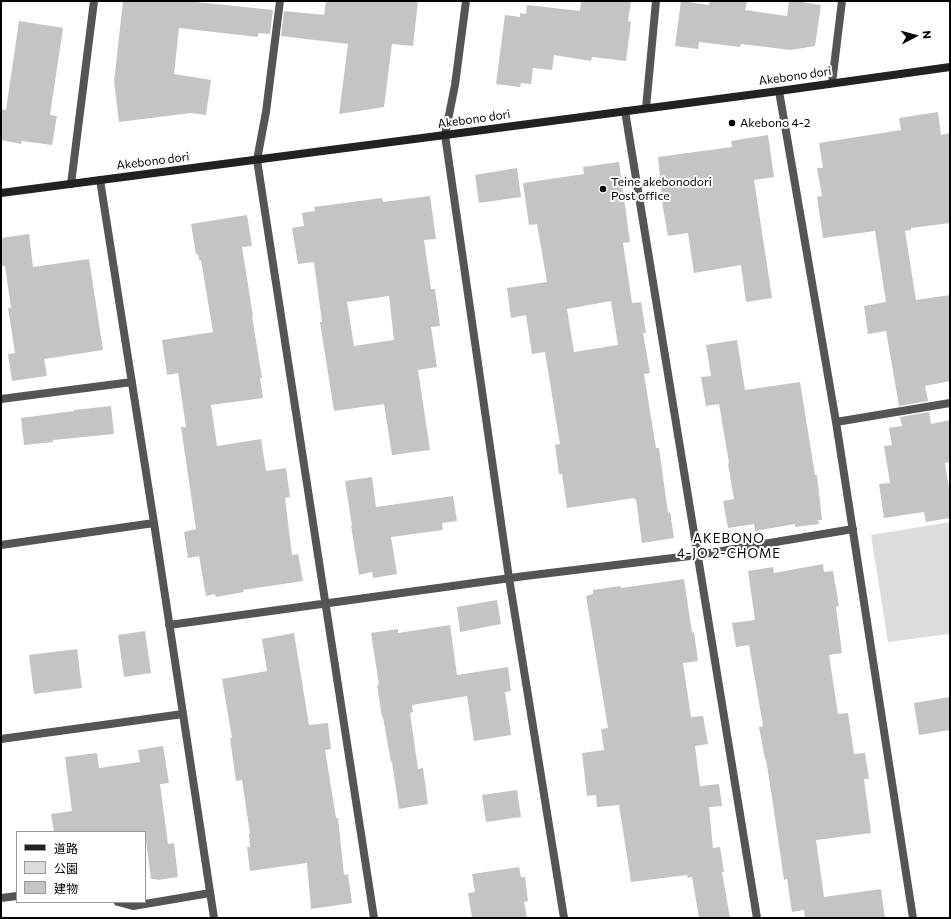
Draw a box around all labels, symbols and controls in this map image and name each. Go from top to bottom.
north arrow [895,16,935,56]
text: N [921,30,934,39]
street label: Akebono dori [758,64,832,88]
street label: Akebono dori [437,107,511,131]
place label: Akebono 4-2 [740,116,810,130]
marker: Akebono 4-2 [727,118,737,128]
street label: Akebono dori [116,149,190,173]
place label: Teine akebonodori Post office [611,175,712,203]
marker: Teine akebonodori Post office [598,184,608,194]
district label: AKEBONO 4-JO 2-CHOME [677,531,781,562]
legend [16,831,146,903]
text: 道路 [54,841,78,855]
text: 公園 [54,861,78,875]
text: 建物 [54,881,78,895]

